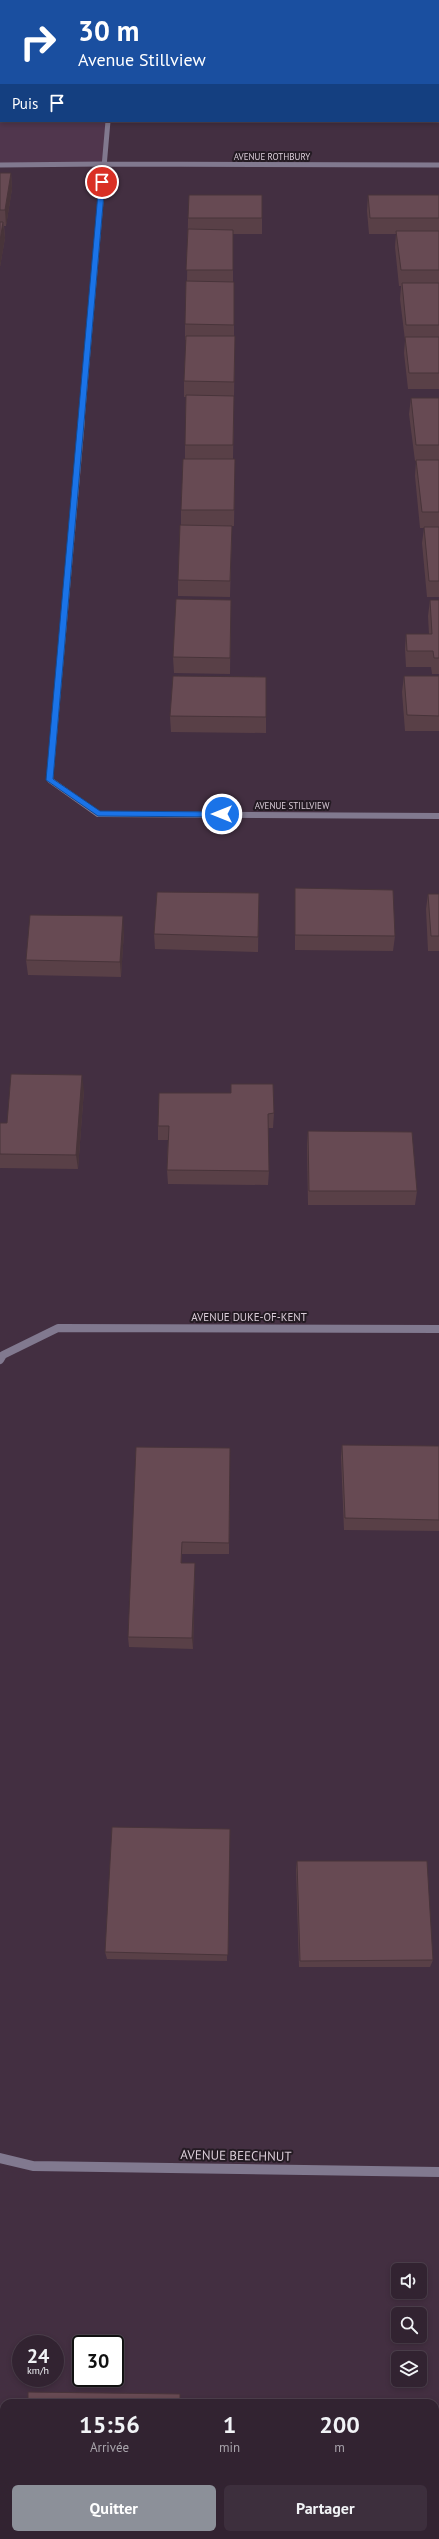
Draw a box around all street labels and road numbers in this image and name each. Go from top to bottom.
street label: AVENUE ROTHBURY [234,151,310,162]
street label: AVENUE STILLVIEW [255,800,330,811]
street label: AVENUE DUKE-OF-KENT [191,1310,307,1324]
street label: AVENUE BEECHNUT [180,2146,292,2165]

